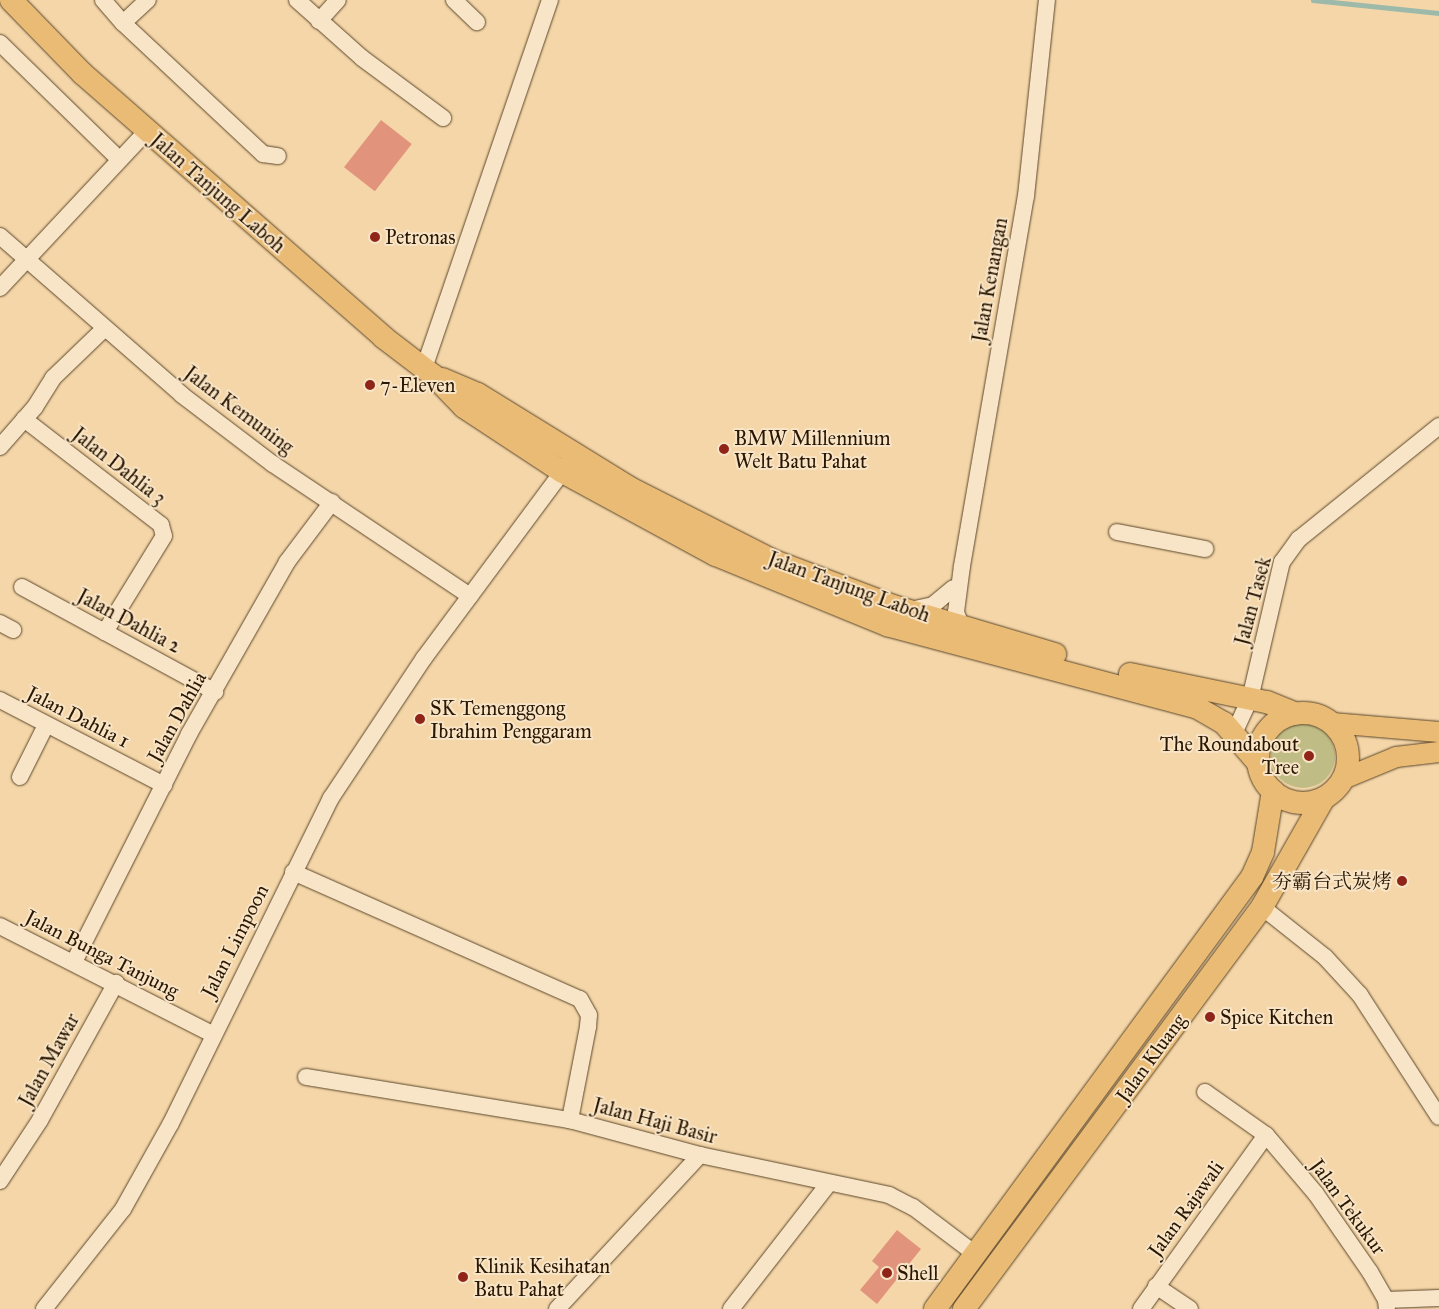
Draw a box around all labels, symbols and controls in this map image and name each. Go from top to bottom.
street label: Jalan Tanjung Laboh [146,128,290,258]
street label: Jalan Kenangan [967,216,1013,344]
place label: Petronas [385,225,456,249]
marker: Petronas [369,231,381,243]
street label: Jalan Kemuning [179,361,299,459]
place label: 7-Eleven [380,373,455,397]
marker: 7-Eleven [364,379,376,391]
street label: Jalan Dahlia 3 [67,422,171,510]
place label: BMW Millennium Welt Batu Pahat [734,426,891,473]
marker: BMW Millennium Welt Batu Pahat [718,443,730,455]
street label: Jalan Tanjung Laboh [765,546,933,628]
street label: Jalan Tasek [1230,554,1276,648]
street label: Jalan Dahlia 2 [73,584,185,658]
street label: Jalan Dahlia [142,668,212,766]
street label: Jalan Dahlia 1 [23,681,133,753]
place label: SK Temenggong Ibrahim Penggaram [430,696,592,743]
marker: SK Temenggong Ibrahim Penggaram [414,713,426,725]
place label: The Roundabout Tree [1160,732,1299,779]
marker: The Roundabout Tree [1303,750,1315,762]
place label: 夯霸台式炭烤 [1272,869,1392,893]
marker: 夯霸台式炭烤 [1396,875,1408,887]
street label: Jalan Limpoon [196,881,274,1001]
street label: Jalan Bunga Tanjung [21,905,183,1003]
place label: Spice Kitchen [1220,1005,1333,1029]
street label: Jalan Mawar [14,1009,84,1111]
street label: Jalan Kluang [1111,1009,1191,1107]
marker: Spice Kitchen [1204,1011,1216,1023]
street label: Jalan Haji Basir [590,1093,720,1149]
street label: Jalan Tekukur [1305,1154,1391,1260]
street label: Jalan Rajawali [1143,1156,1229,1262]
place label: Klinik Kesihatan Batu Pahat [474,1254,610,1301]
place label: Shell [897,1261,939,1285]
marker: Shell [881,1267,893,1279]
marker: Klinik Kesihatan Batu Pahat [456,1270,470,1284]

